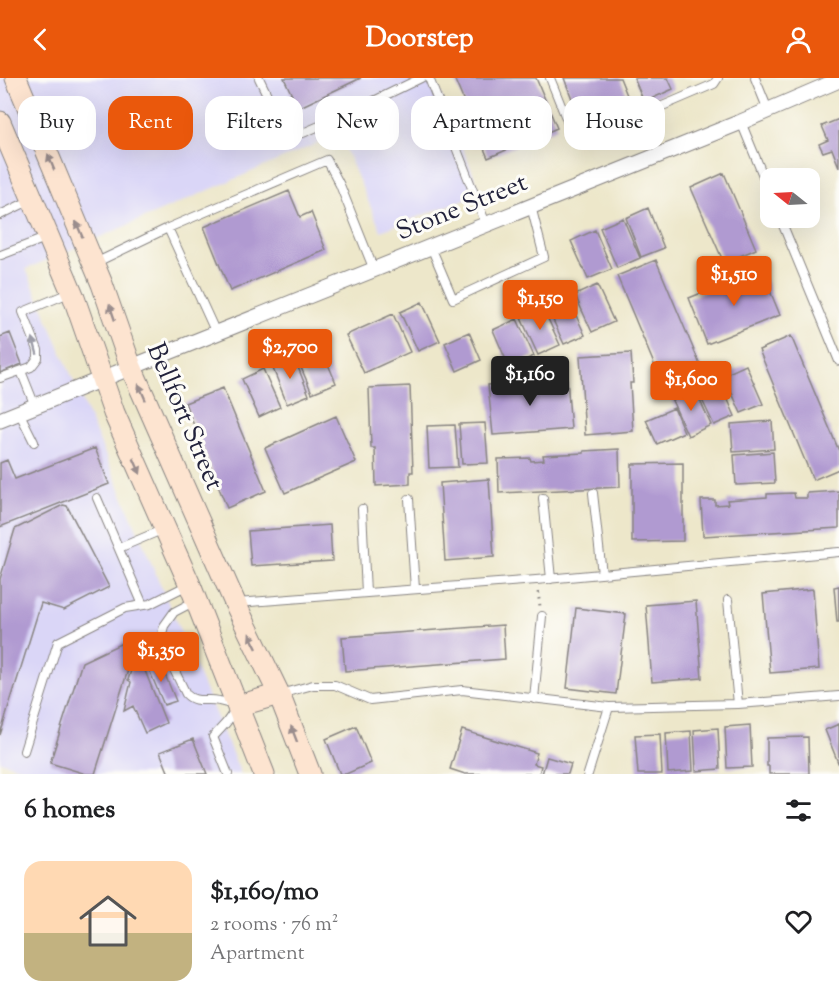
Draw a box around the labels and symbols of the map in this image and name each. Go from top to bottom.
one-way arrow [46,153,56,171]
street label: Stone Street [391,165,533,251]
north arrow [760,168,820,228]
one-way arrow [74,220,84,238]
pin: $1,510 [685,256,783,307]
pin: $1,150 [491,280,589,331]
one-way arrow [106,303,116,321]
pin: $2,700 [241,329,339,380]
one-way arrow [30,337,39,355]
street label: Bellfort Street [136,338,232,497]
pin: $1,160 [481,356,579,407]
pin: $1,600 [642,361,740,412]
one-way arrow [137,382,147,400]
one-way arrow [133,458,142,475]
pin: $1,350 [112,632,210,683]
one-way arrow [249,633,258,650]
one-way arrow [289,725,298,743]

